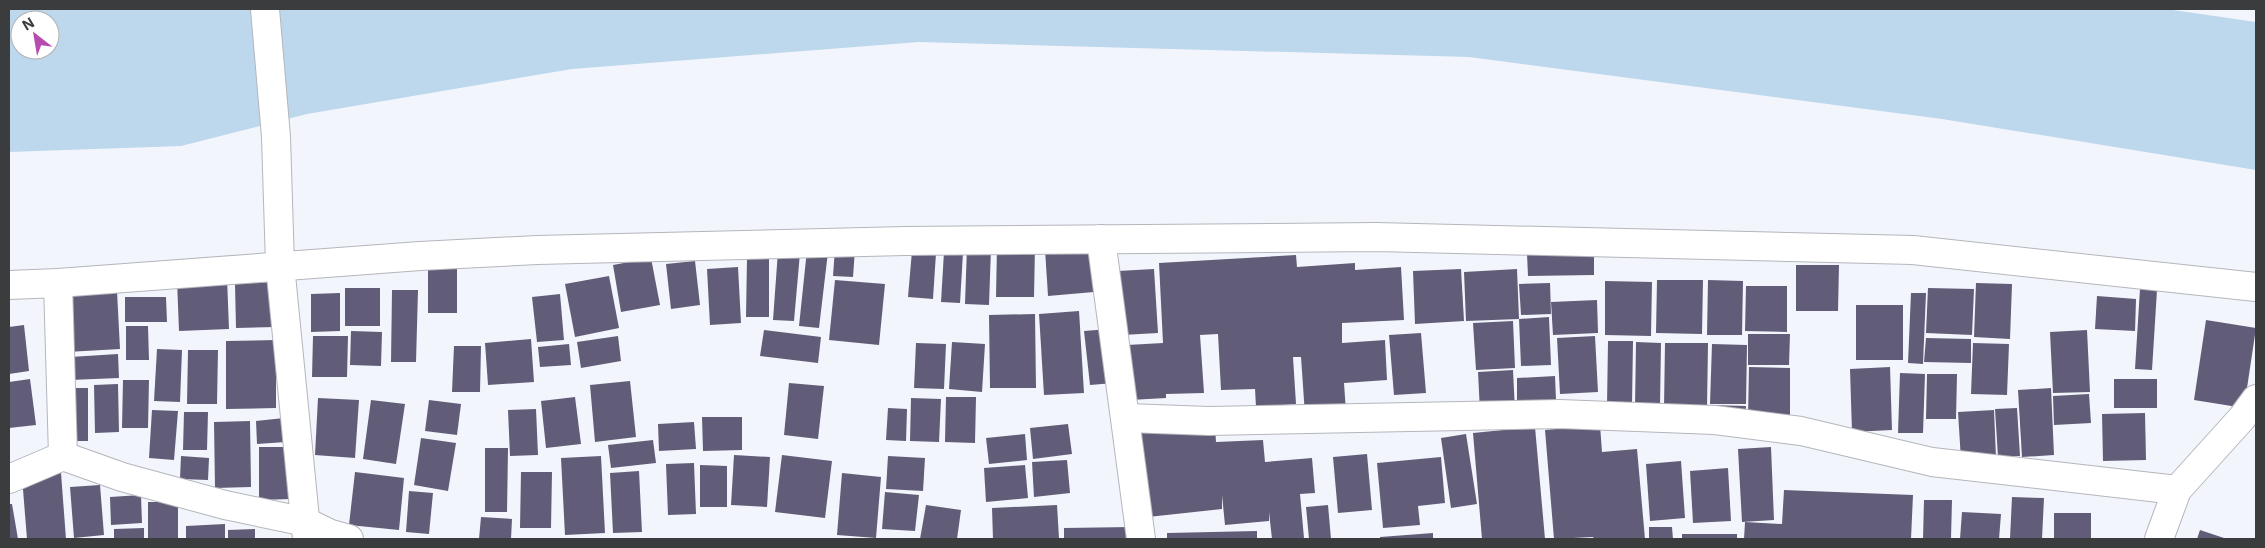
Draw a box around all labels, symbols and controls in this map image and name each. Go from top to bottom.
north arrow [10,10,60,60]
text: N [19,13,37,33]

